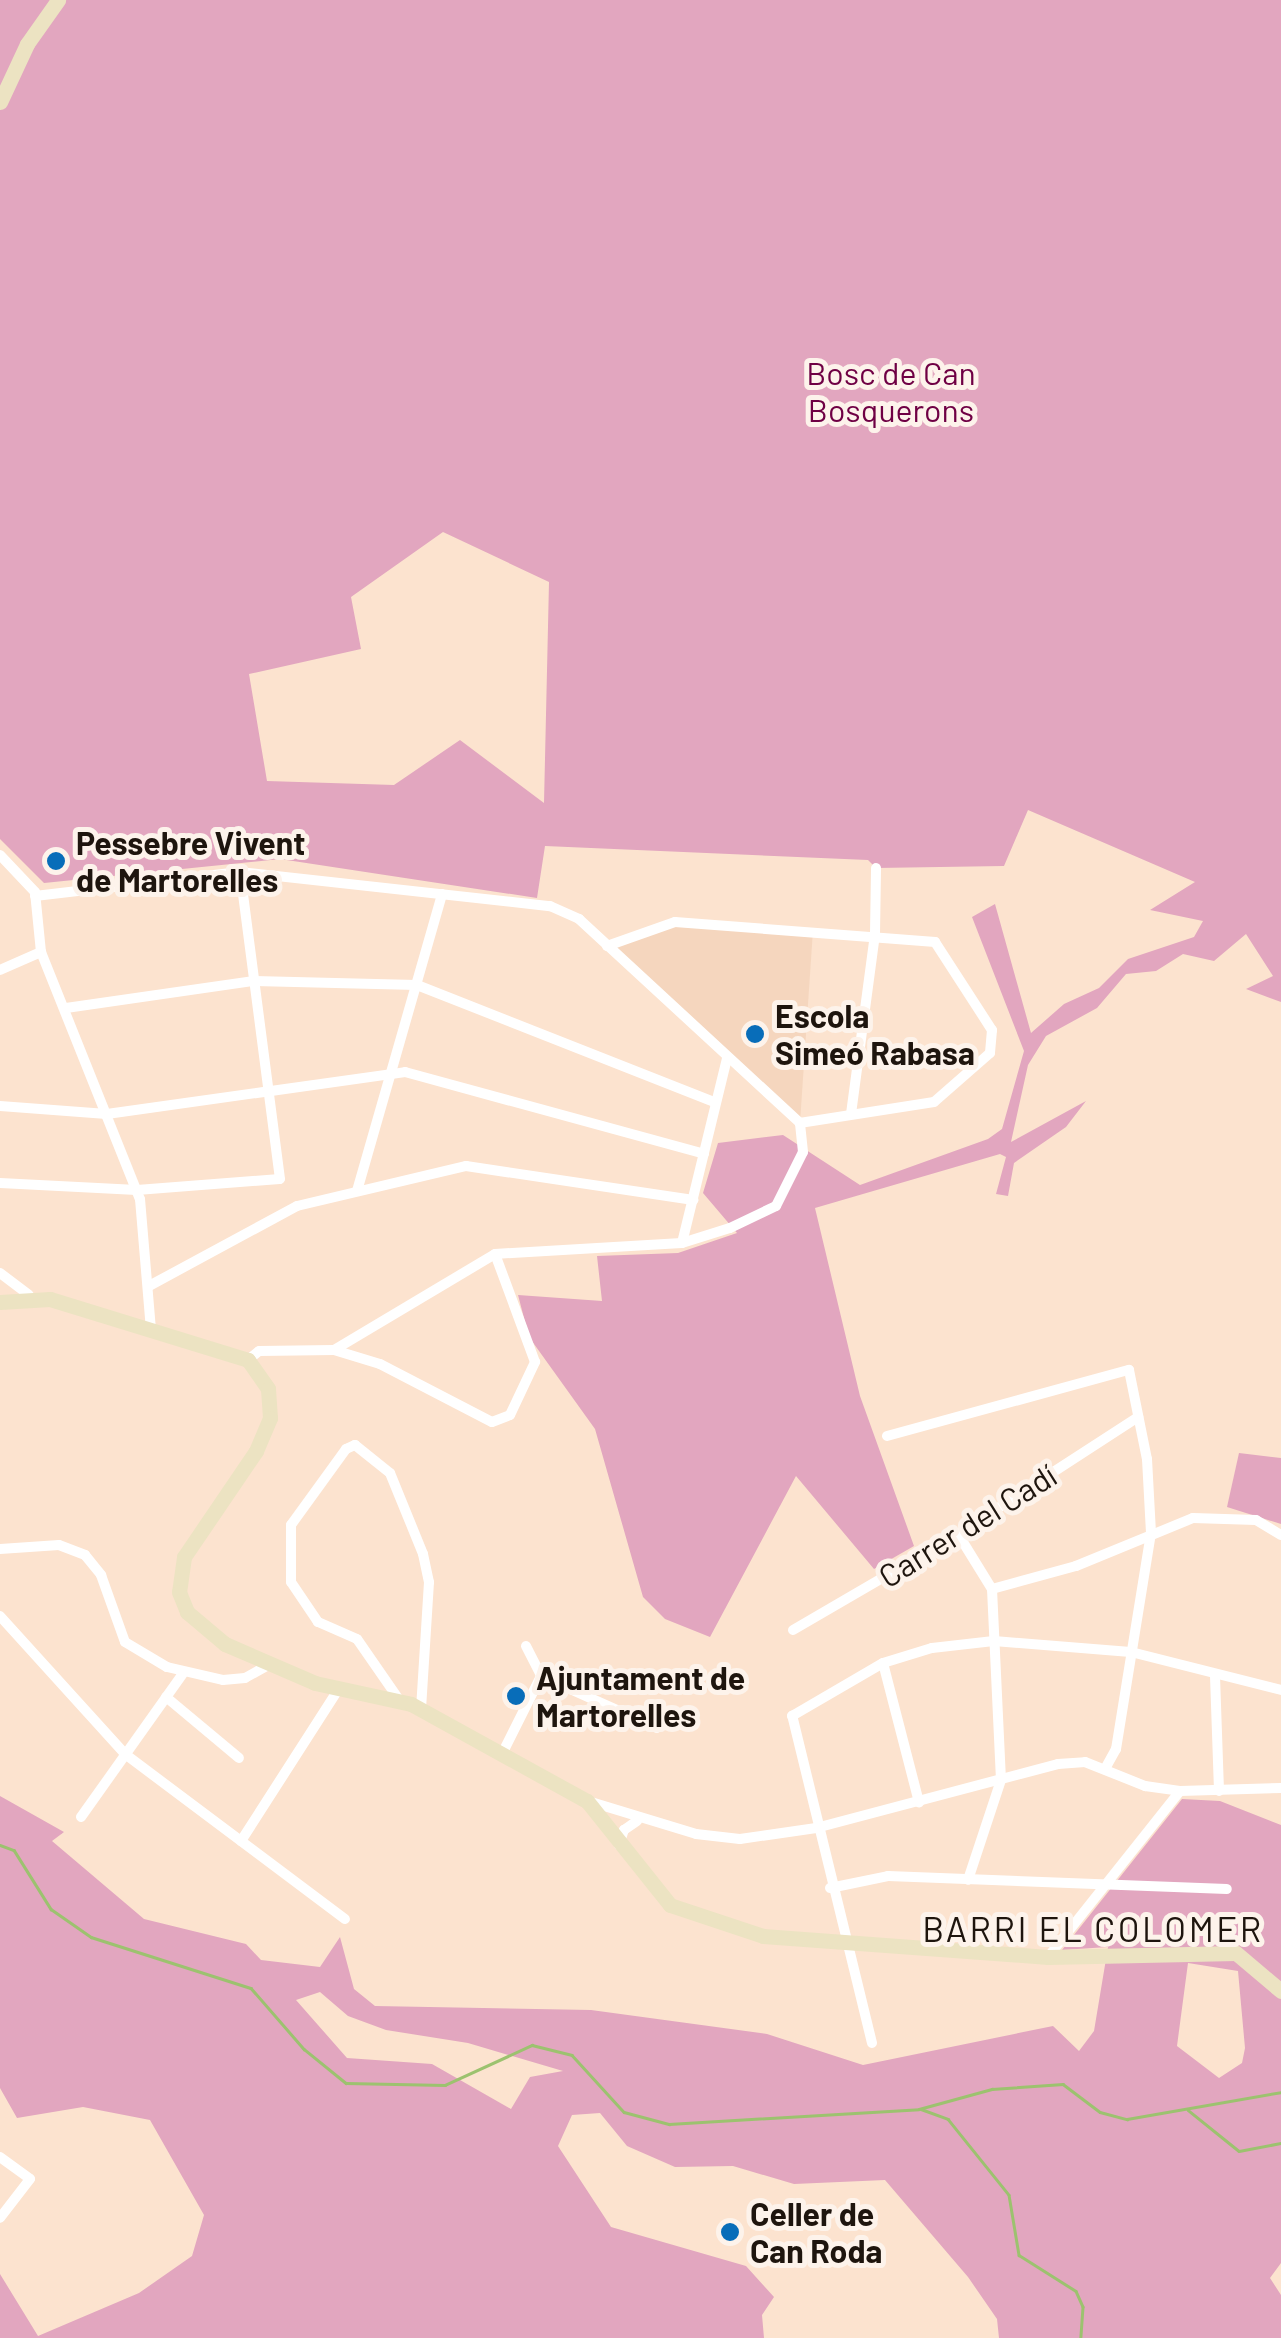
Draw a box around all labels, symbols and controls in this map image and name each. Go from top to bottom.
park label: Bosc de Can Bosquerons [806,354,976,429]
place label: Pessebre Vivent de Martorelles [76,824,305,899]
marker: Pessebre Vivent de Martorelles [45,850,67,872]
place label: Escola Simeó Rabasa [775,997,975,1072]
marker: Escola Simeó Rabasa [744,1023,766,1045]
street label: Carrer del Cadí [871,1455,1063,1595]
place label: Ajuntament de Martorelles [536,1659,745,1734]
marker: Ajuntament de Martorelles [505,1685,527,1707]
district label: BARRI EL COLOMER [922,1907,1264,1949]
place label: Celler de Can Roda [750,2195,882,2270]
marker: Celler de Can Roda [719,2221,741,2243]

